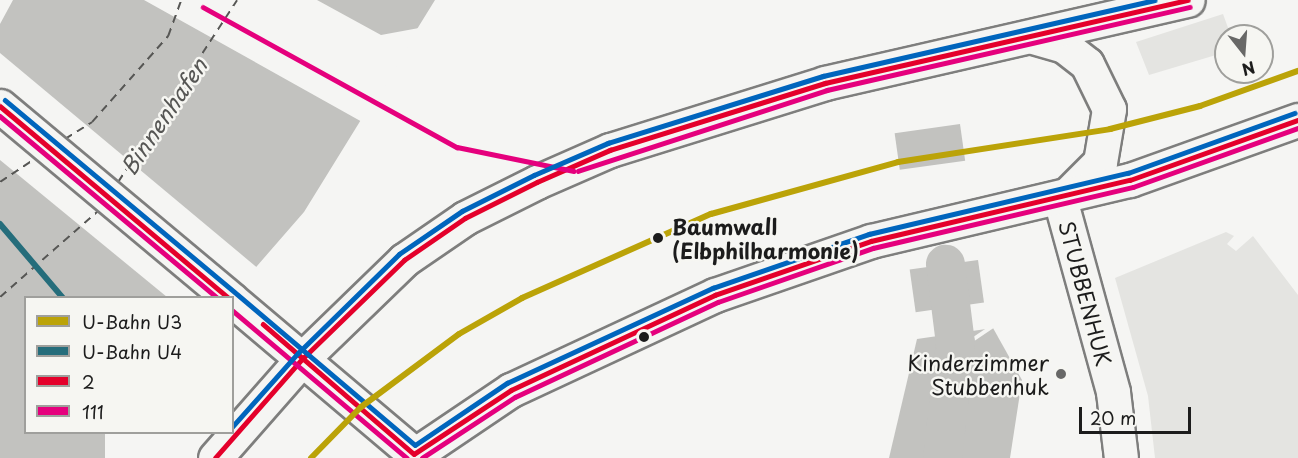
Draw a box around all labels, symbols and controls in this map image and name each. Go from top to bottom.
north arrow [1214,24,1274,84]
water label: Binnenhafen [114,53,212,179]
text: N [1239,56,1258,83]
place label: Baumwall (Elbphilharmonie) [672,213,859,263]
street label: STUBBENHUK [1055,218,1117,368]
marker: Baumwall (Elbphilharmonie) [649,229,667,247]
legend [24,296,234,434]
text: U-Bahn U3 [82,308,182,335]
unlabelled marker [638,331,650,343]
text: U-Bahn U4 [82,338,182,365]
place label: Kinderzimmer Stubbenhuk [907,349,1049,399]
marker: Kinderzimmer Stubbenhuk [1054,367,1068,381]
text: 2 [82,368,95,395]
scale bar [1082,395,1194,433]
text: 111 [82,398,104,425]
text: 20 m [1090,404,1136,431]

